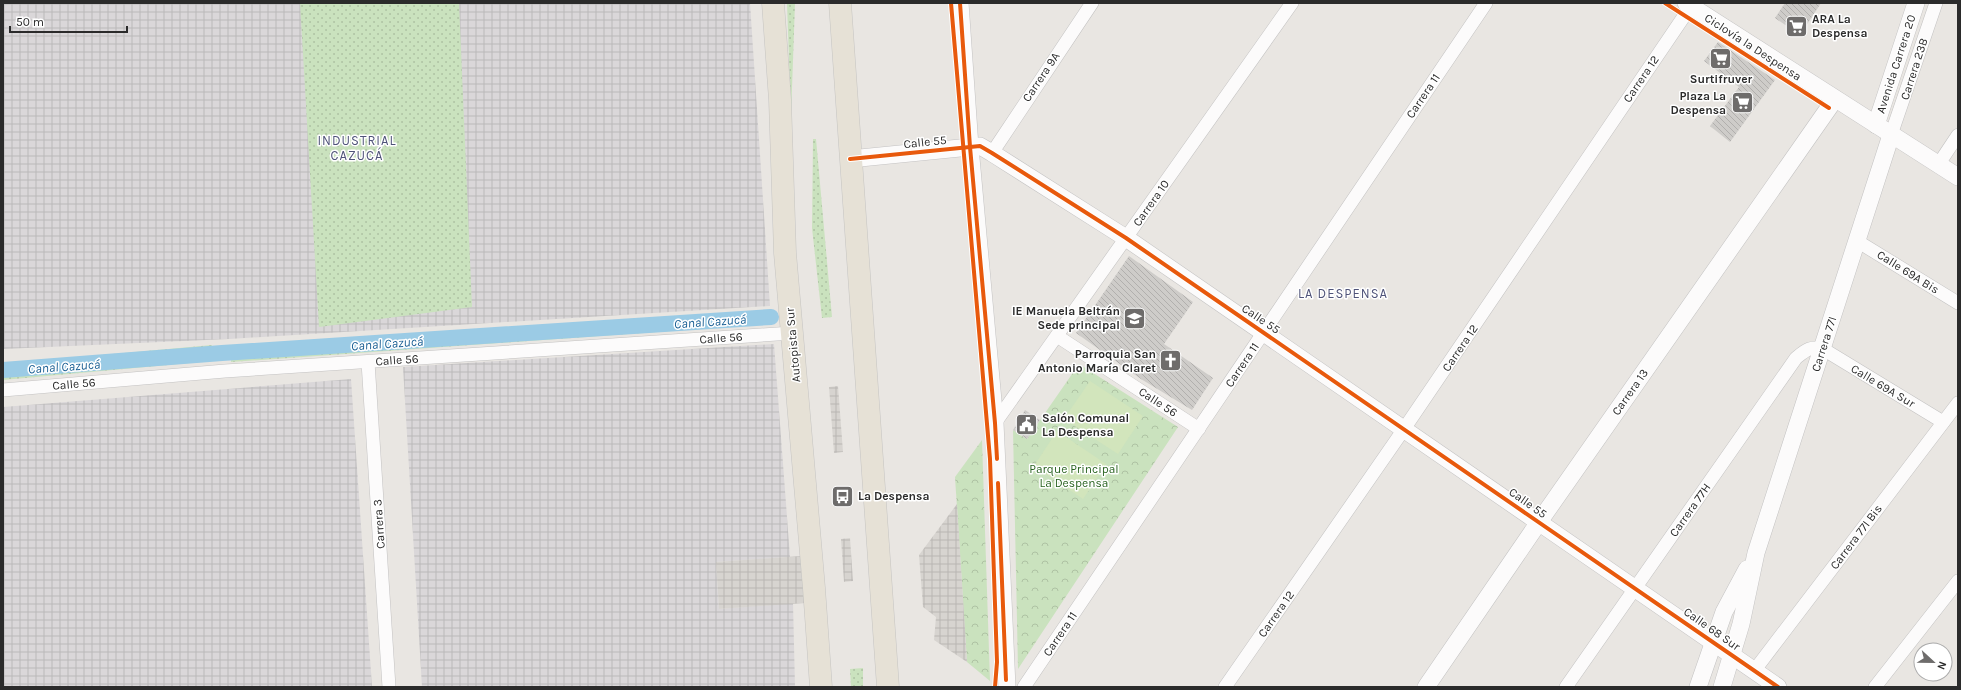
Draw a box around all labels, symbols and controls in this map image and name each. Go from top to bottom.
scale bar [10,8,127,34]
street label: Ciclovía la Despensa [1702,10,1804,84]
place label: ARA La Despensa [1812,12,1867,40]
supermarket icon: ARA La Despensa [1784,13,1810,39]
street label: Avenida Carrera 20 [1873,13,1919,115]
text: 50 m [16,15,44,29]
street label: Carrera 23B [1897,36,1931,102]
supermarket icon: Surtifruver [1708,45,1734,71]
street label: Carrera 9A [1019,50,1063,104]
street label: Carrera 12 [1620,53,1662,105]
street label: Carrera 11 [1403,71,1443,121]
place label: Surtifruver [1690,72,1753,86]
place label: Plaza La Despensa [1671,89,1726,117]
supermarket icon: Plaza La Despensa [1729,90,1755,116]
district label: INDUSTRIAL CAZUCÁ [317,133,397,163]
street label: Calle 55 [903,133,947,151]
street label: Carrera 10 [1130,177,1172,229]
street label: Calle 69A Bis [1874,247,1942,297]
district label: LA DESPENSA [1298,286,1388,301]
street label: Calle 55 [1239,301,1283,337]
place label: IE Manuela Beltrán Sede principal [1012,304,1120,332]
school or university icon: IE Manuela Beltrán Sede principal [1122,305,1148,331]
street label: Autopista Sur [783,306,803,383]
water label: Canal Cazucá [673,311,747,332]
street label: Carrera 77I [1808,315,1840,373]
street label: Carrera 12 [1439,322,1481,374]
street label: Calle 56 [699,329,743,346]
water label: Canal Cazucá [350,333,424,354]
street label: Carrera 11 [1222,340,1262,390]
place label: Parroquia San Antonio María Claret [1038,347,1156,375]
church icon: Parroquia San Antonio María Claret [1158,348,1184,374]
street label: Calle 56 [375,351,419,368]
water label: Canal Cazucá [27,356,101,377]
street label: Calle 69A Sur [1848,361,1918,411]
street label: Carrera 13 [1609,366,1651,418]
street label: Calle 56 [52,375,96,393]
street label: Calle 56 [1136,384,1180,420]
place label: Salón Comunal La Despensa [1042,411,1129,439]
public building icon: Salón Comunal La Despensa [1013,412,1039,438]
park label: Parque Principal La Despensa [1029,462,1119,490]
street label: Carrera 77H [1667,481,1713,539]
bus stop icon: La Despensa [829,483,855,509]
street label: Calle 55 [1506,485,1550,521]
place label: La Despensa [858,489,929,503]
street label: Carrera 3 [370,499,388,549]
street label: Carrera 77I Bis [1827,502,1885,572]
street label: Carrera 12 [1255,588,1297,640]
street label: Calle 68 Sur [1681,604,1743,654]
street label: Carrera 11 [1040,609,1080,659]
north arrow [1913,642,1953,682]
text: N [1934,659,1949,672]

